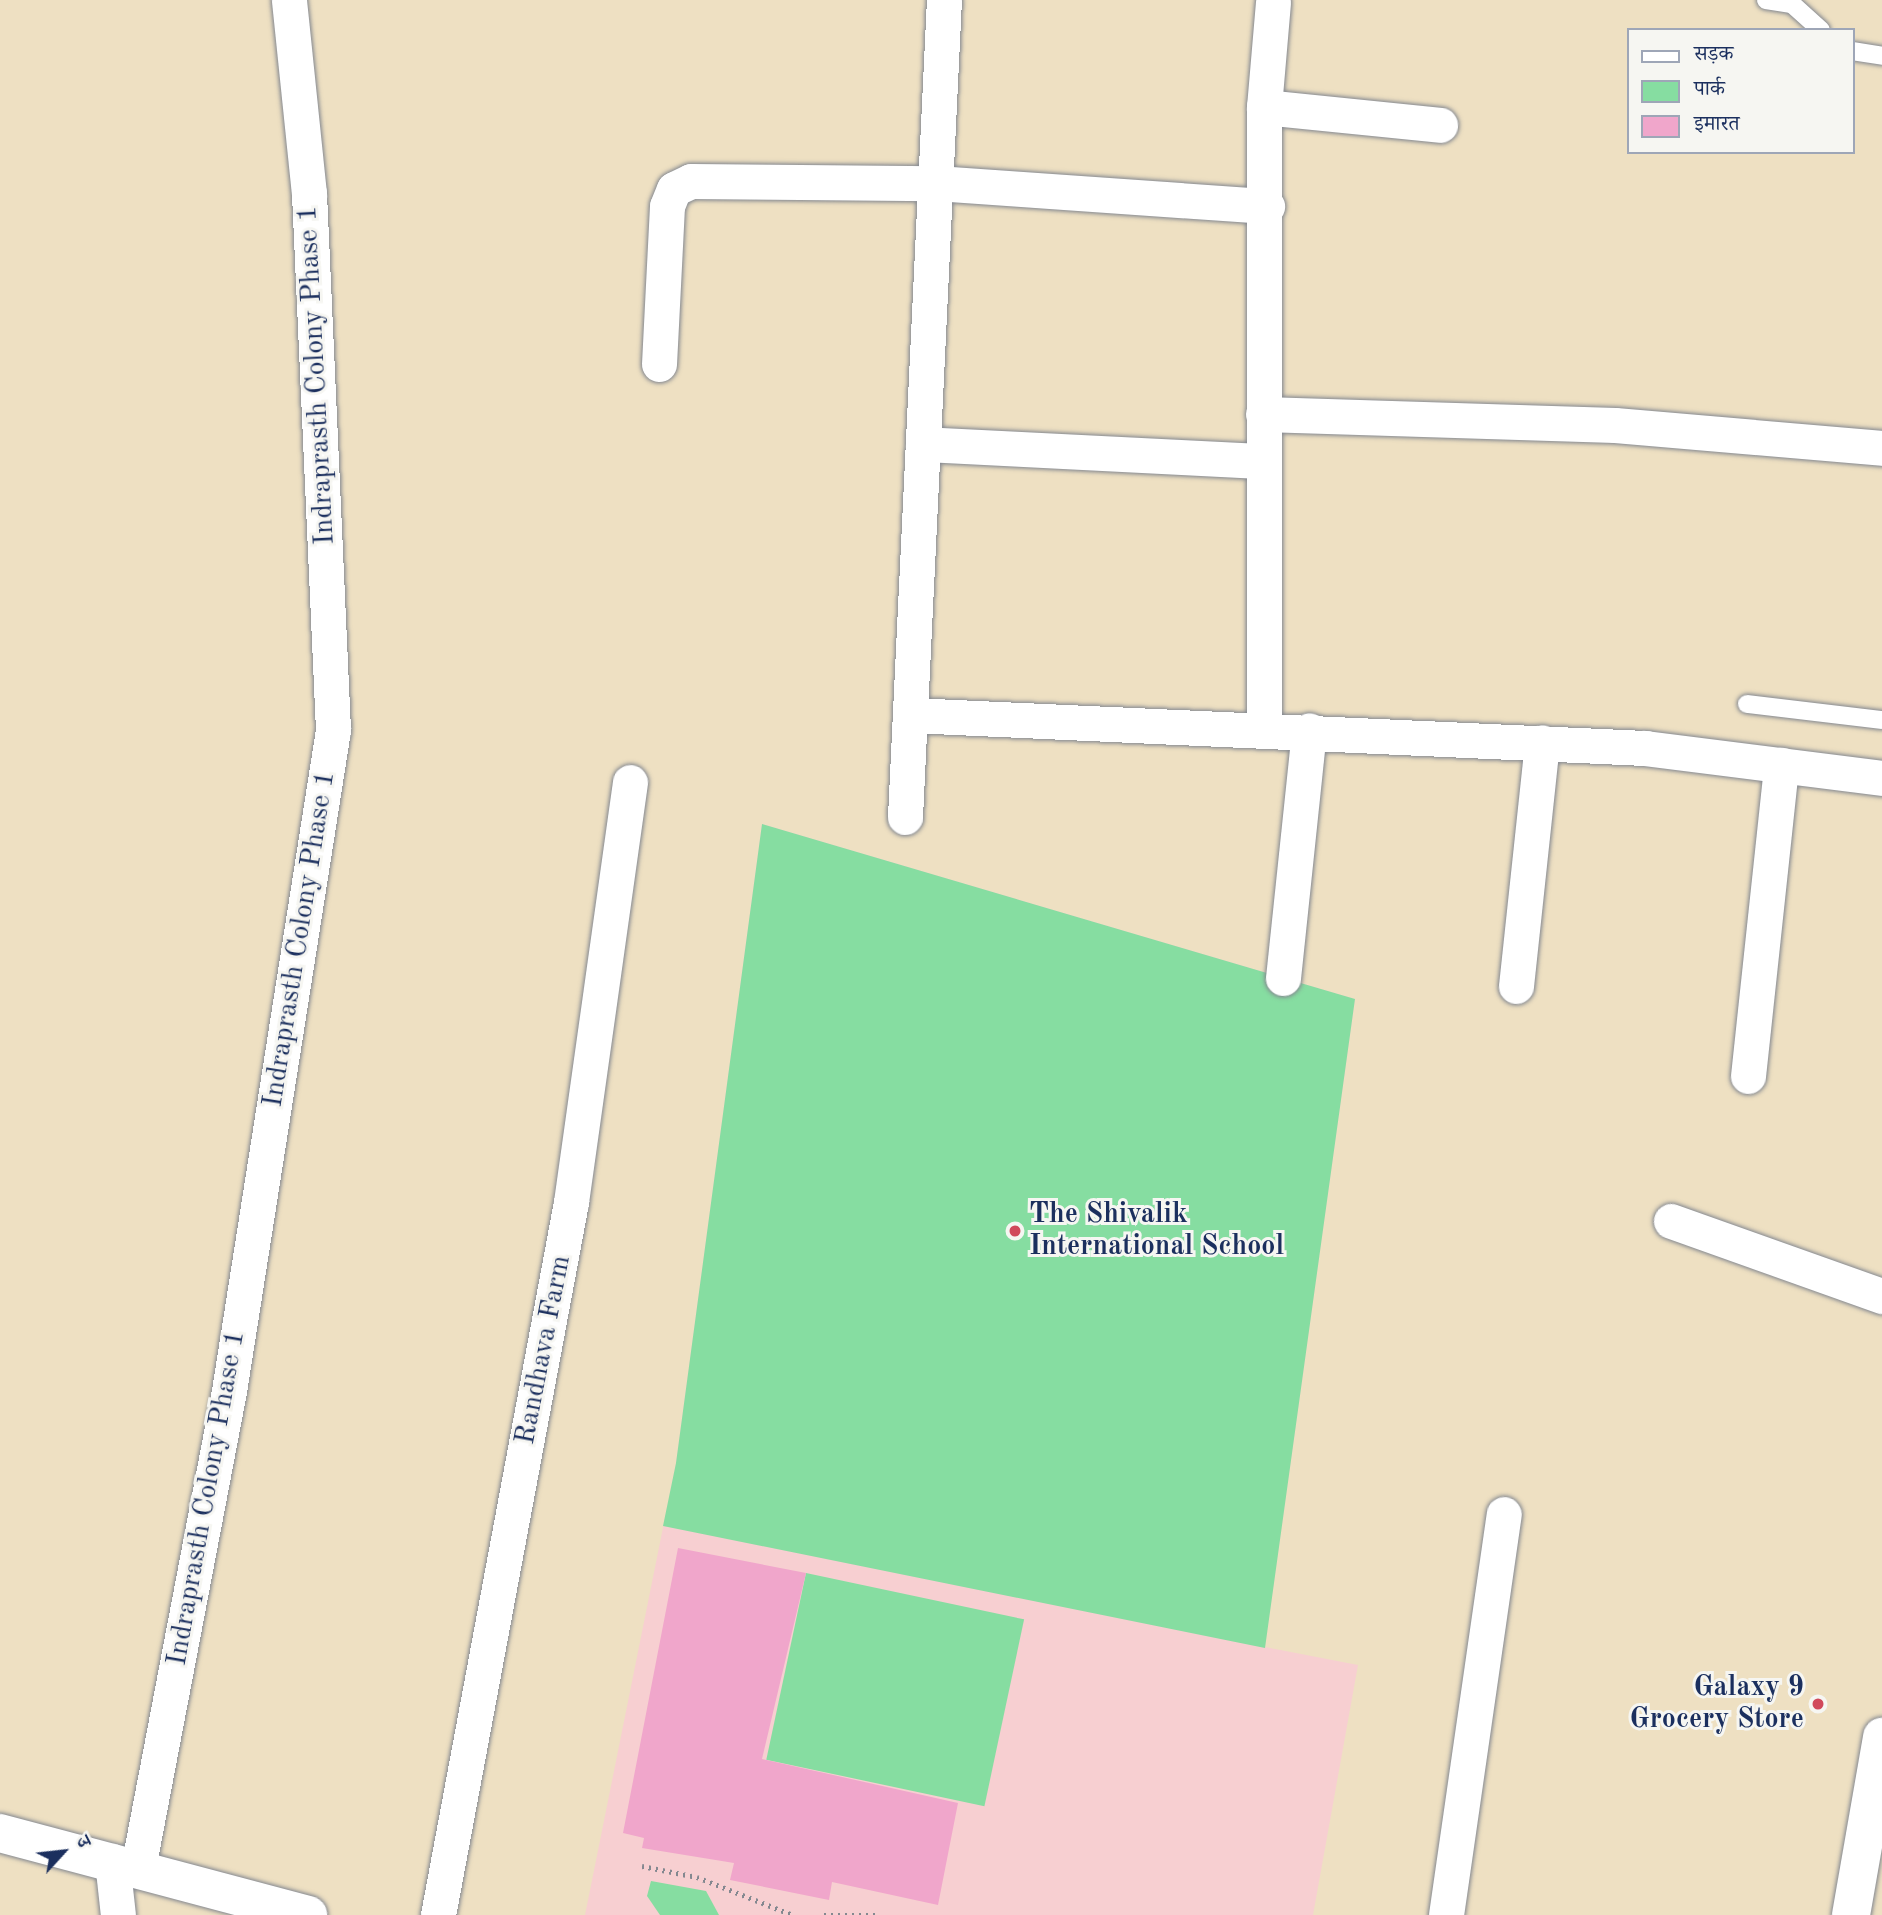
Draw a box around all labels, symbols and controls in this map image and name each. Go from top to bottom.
legend [1626,28,1854,154]
text: सड़क [1694,44,1733,65]
text: पार्क [1694,79,1725,100]
text: इमारत [1694,114,1740,135]
street label: Indraprasth Colony Phase 1 [291,204,343,546]
street label: Indraprasth Colony Phase 1 [257,768,343,1110]
place label: The Shivalik International School [1029,1198,1284,1264]
marker: The Shivalik International School [1007,1223,1023,1239]
street label: Randhava Farm [509,1253,579,1447]
street label: Indraprasth Colony Phase 1 [161,1328,253,1668]
place label: Galaxy 9 Grocery Store [1630,1671,1804,1737]
marker: Galaxy 9 Grocery Store [1810,1696,1826,1712]
north arrow [28,1817,98,1887]
text: उ [71,1834,93,1851]

